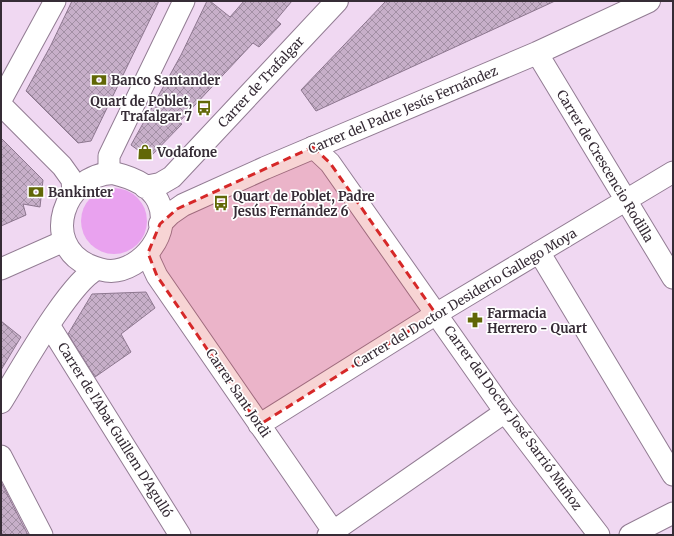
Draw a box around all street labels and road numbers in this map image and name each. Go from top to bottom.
street label: Carrer de Trafalgar [214,33,308,131]
street label: Carrer del Padre Jesús Fernández [306,62,500,158]
street label: Carrer de Crescencio Rodilla [553,87,657,245]
street label: Carrer del Doctor Desiderio Gallego Moya [350,224,580,372]
street label: Carrer del Doctor José Sarrió Muñoz [440,322,586,514]
street label: Carrer de l'Abat Guillem D'Agulló [54,339,176,521]
street label: Carrer Sant Jordi [202,345,274,441]

